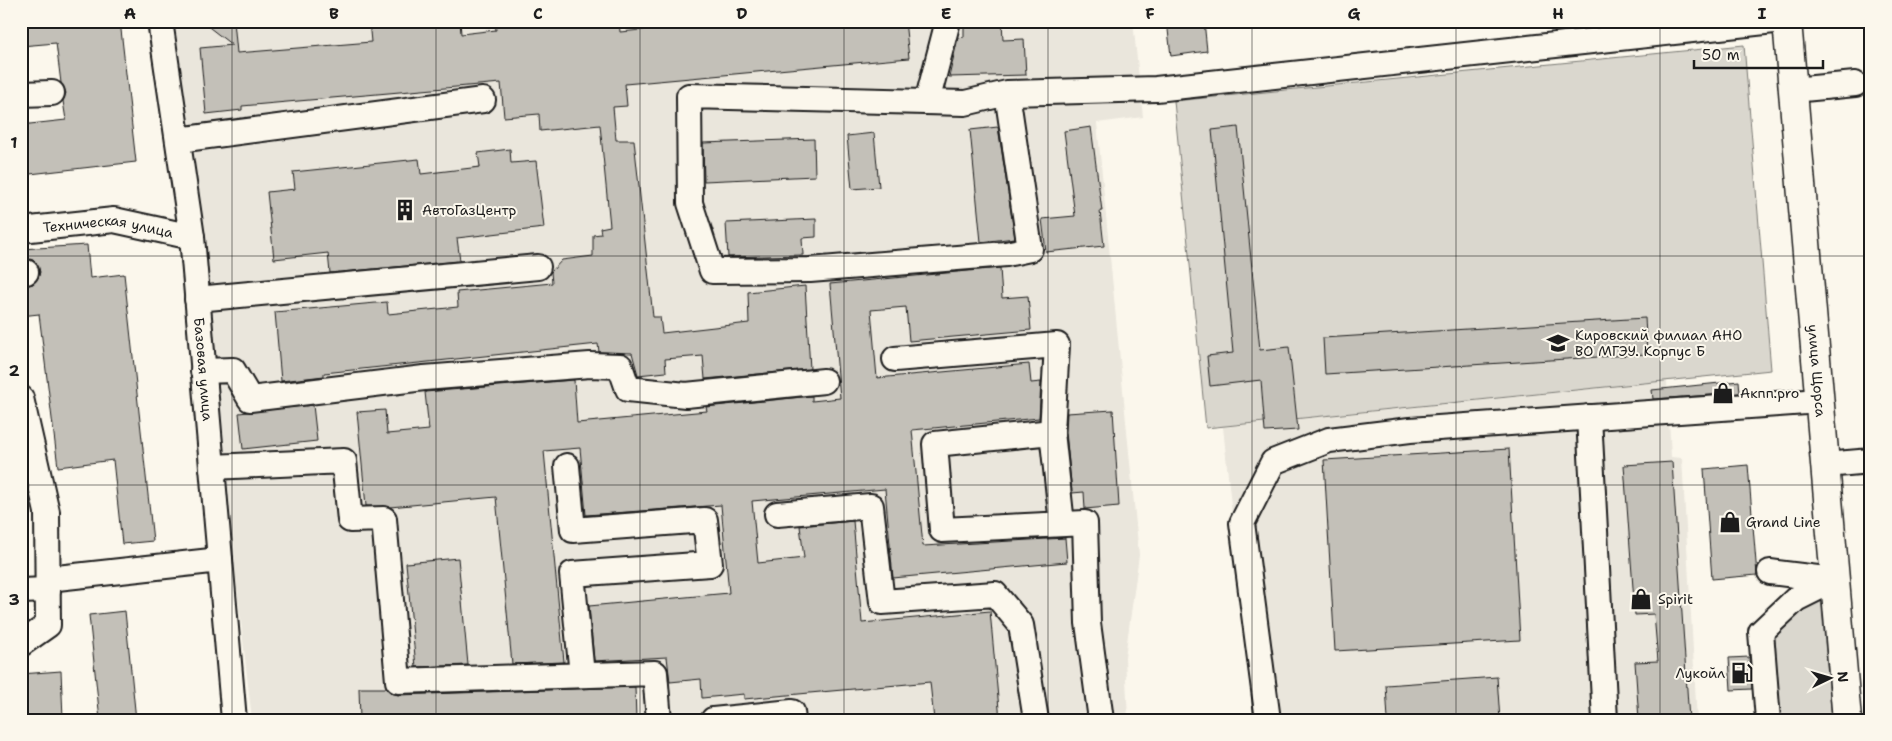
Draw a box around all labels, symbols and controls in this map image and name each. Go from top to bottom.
text: A [124,3,136,24]
text: B [329,3,339,24]
text: C [533,3,543,24]
text: D [736,3,748,24]
text: E [941,3,951,24]
text: F [1145,3,1155,24]
text: G [1348,3,1361,24]
text: H [1552,3,1564,24]
text: I [1758,3,1767,24]
scale bar [1694,38,1823,70]
text: 50 m [1702,45,1740,65]
text: 1 [10,132,18,153]
building icon: АвтоГазЦентр [392,197,418,223]
place label: АвтоГазЦентр [422,201,517,219]
street label: Техническая улица [42,211,175,242]
street label: Базовая улица [190,316,217,422]
street label: улица Щорса [1804,324,1830,418]
place label: Кировский филиал АНО ВО МГЭУ. Корпус Б [1575,326,1742,360]
school or university icon: Кировский филиал АНО ВО МГЭУ. Корпус Б [1545,330,1571,356]
text: 2 [8,360,20,381]
shop icon: Акпп.pro [1710,380,1736,406]
place label: Акпп.pro [1740,384,1799,402]
shop icon: Grand Line [1717,509,1743,535]
place label: Grand Line [1746,513,1821,531]
shop icon: Spirit [1628,586,1654,612]
text: 3 [8,589,20,610]
place label: Spirit [1658,590,1693,608]
north arrow [1804,654,1854,704]
fuel station icon: Лукойл [1729,660,1755,686]
place label: Лукойл [1675,664,1725,682]
text: N [1834,671,1852,683]

